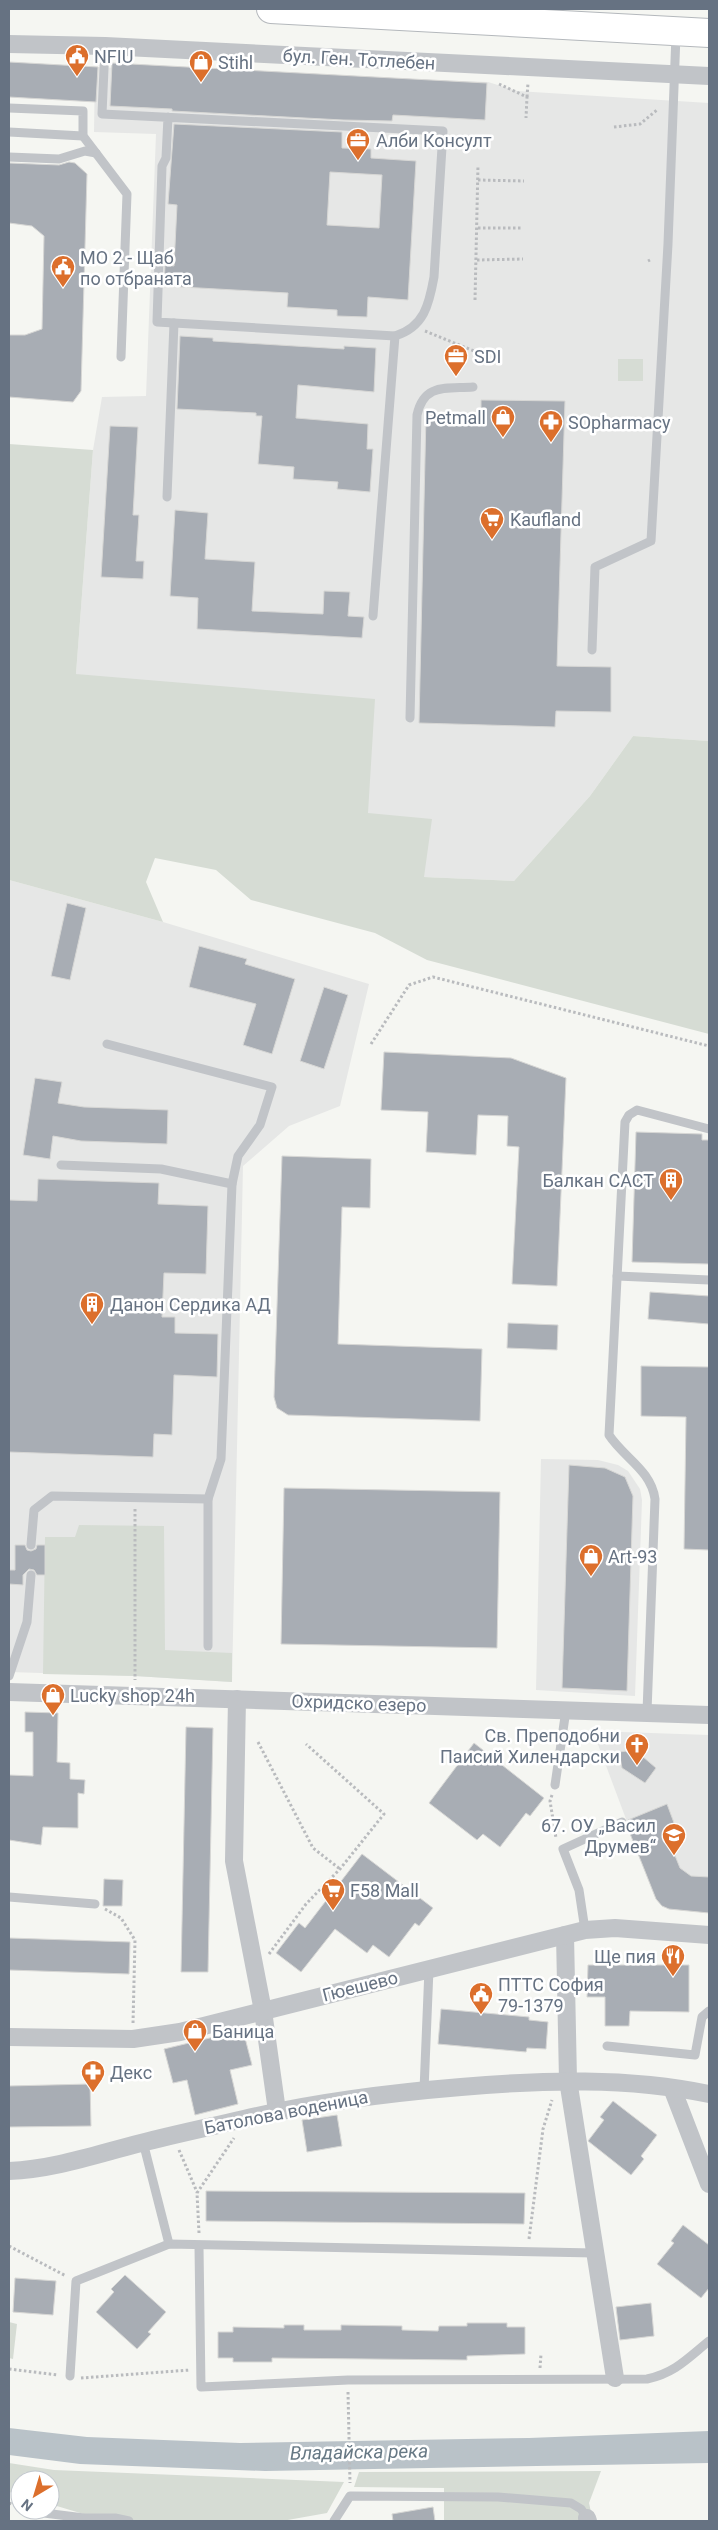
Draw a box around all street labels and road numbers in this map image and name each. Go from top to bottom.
street label: бул. Ген. Тотлебен [282,45,436,73]
street label: Охридско езеро [291,1690,427,1716]
street label: Гюешево [320,1966,400,2006]
street label: Батолова воденица [202,2086,370,2138]

